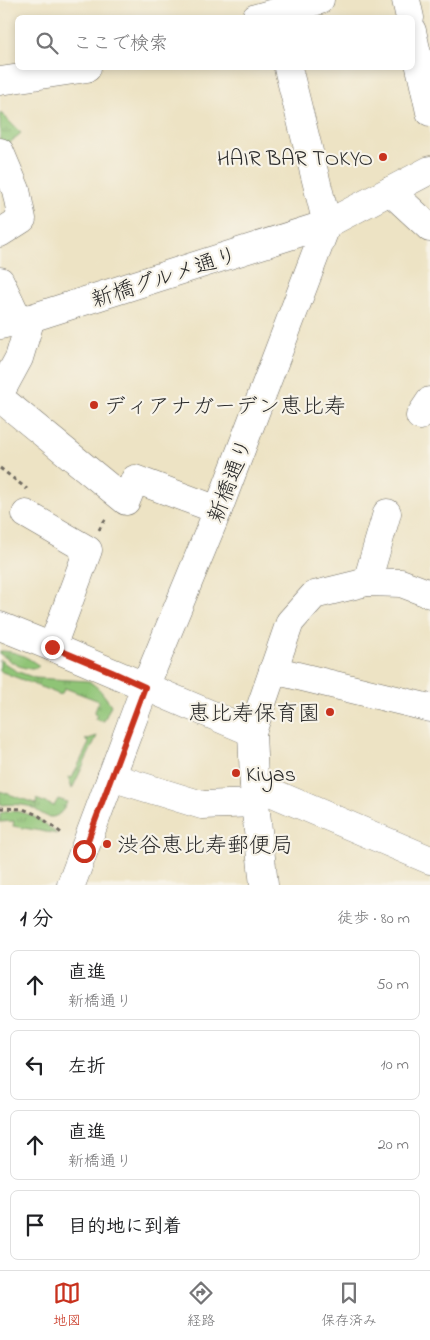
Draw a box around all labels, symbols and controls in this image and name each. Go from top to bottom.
search box [15,15,415,70]
icon: search [33,29,61,57]
text: ここで検索 [73,31,168,58]
place label: HAIR BAR TOKYO [217,144,373,176]
marker: HAIR BAR TOKYO [377,151,389,163]
street label: 新橋グルメ通り [88,240,242,318]
place label: ディアナガーデン恵比寿 [104,392,346,424]
marker: ディアナガーデン恵比寿 [88,399,100,411]
street label: 新橋通り [201,434,263,528]
route end [41,636,64,659]
place label: 恵比寿保育園 [188,699,320,731]
marker: 恵比寿保育園 [324,706,336,718]
place label: Kiyas [246,760,296,793]
marker: Kiyas [230,767,242,779]
place label: 渋谷恵比寿郵便局 [117,831,293,863]
marker: 渋谷恵比寿郵便局 [101,838,113,850]
route start [73,840,96,863]
text: 1 分 [20,905,53,935]
text: 徒歩 · 80 m [337,907,410,931]
text: 直進 [68,960,106,987]
icon: ahead [21,971,49,999]
text: 50 m [377,973,409,997]
text: 新橋通り [68,990,132,1014]
icon: left [21,1051,49,1079]
text: 10 m [381,1053,409,1077]
text: 左折 [68,1054,106,1081]
text: 直進 [68,1120,106,1147]
icon: ahead [21,1131,49,1159]
text: 20 m [378,1133,409,1157]
text: 新橋通り [68,1150,132,1174]
icon: arrive [21,1211,49,1239]
text: 目的地に到着 [68,1214,182,1241]
tab: 地図 [53,1279,81,1332]
tab: 経路 [187,1279,215,1332]
tab: 保存済み [321,1279,377,1332]

